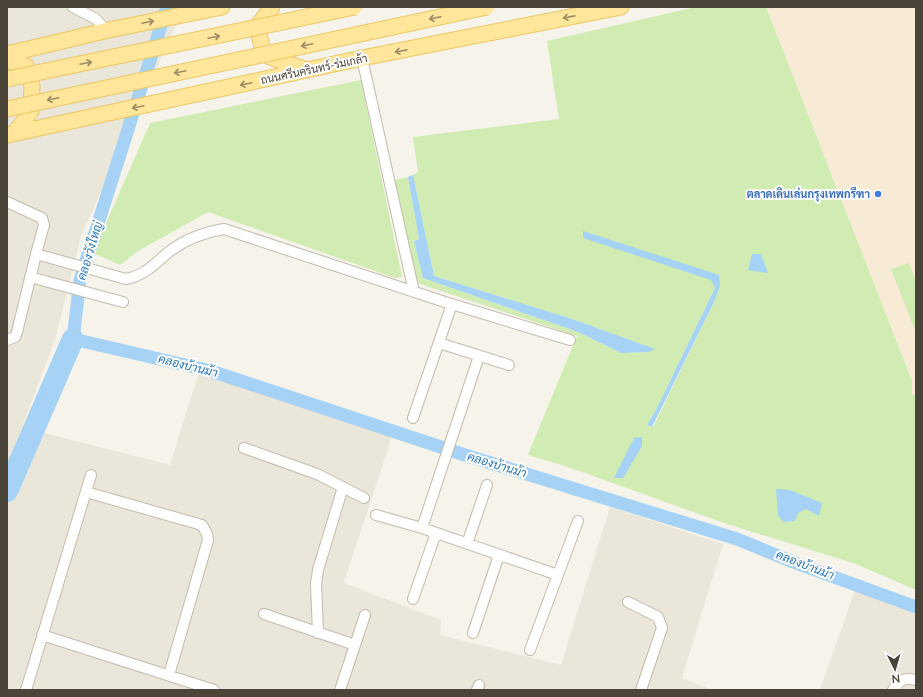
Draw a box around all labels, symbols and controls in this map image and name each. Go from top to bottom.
one-way arrow [429,14,442,22]
one-way arrow [563,14,576,22]
one-way arrow [141,18,154,26]
one-way arrow [207,32,220,40]
one-way arrow [301,41,314,49]
one-way arrow [394,47,407,55]
street label: ถนนศรีนครินทร์-ร่มเกล้า [259,50,368,86]
one-way arrow [79,59,92,67]
one-way arrow [174,68,187,76]
one-way arrow [240,80,253,88]
one-way arrow [47,95,60,103]
one-way arrow [132,104,145,112]
place label: ตลาดเดินเล่นกรุงเทพกรีฑา [747,186,870,202]
marker: ตลาดเดินเล่นกรุงเทพกรีฑา [873,189,883,199]
water label: คลองวังใหญ่ [74,219,106,282]
water label: คลองบ้านม้า [157,351,220,380]
water label: คลองบ้านม้า [466,448,529,481]
water label: คลองบ้านม้า [774,547,837,583]
north arrow [875,649,915,689]
text: N [891,673,901,686]

